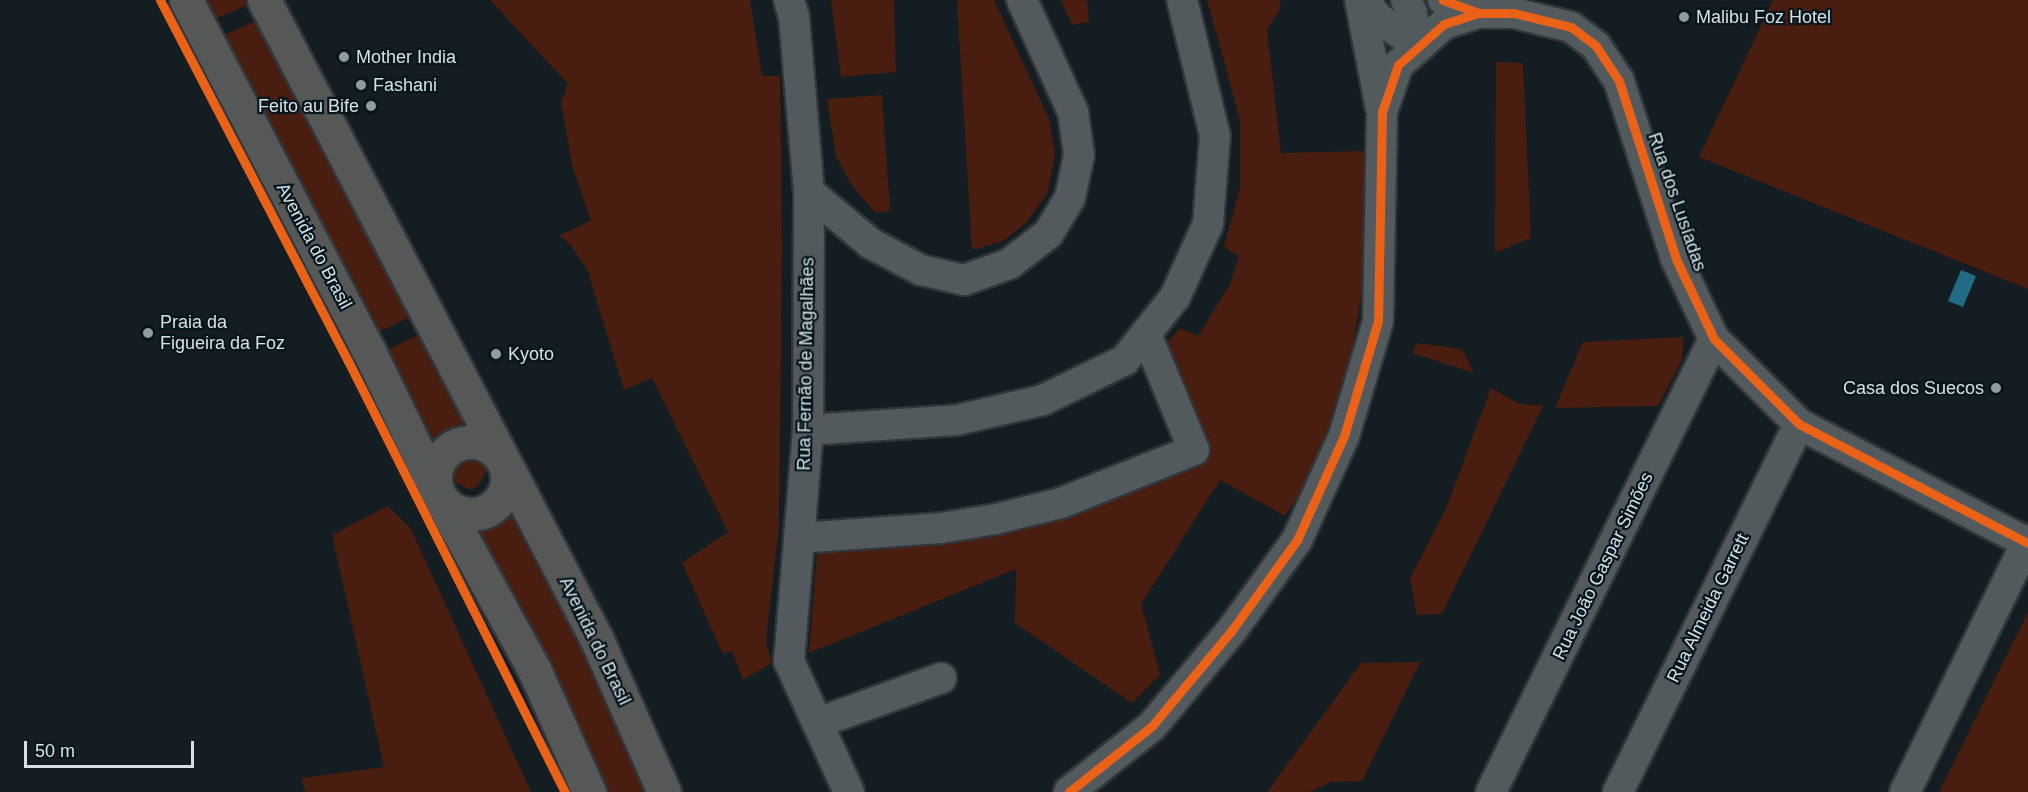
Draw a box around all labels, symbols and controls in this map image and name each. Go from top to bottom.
place label: Malibu Foz Hotel [1696,6,1831,28]
marker: Malibu Foz Hotel [1677,10,1691,24]
place label: Mother India [356,46,456,68]
marker: Mother India [337,50,351,64]
place label: Fashani [373,74,437,96]
marker: Fashani [354,78,368,92]
place label: Feito au Bife [258,95,359,117]
marker: Feito au Bife [364,99,378,113]
street label: Rua dos Lusíadas [1643,130,1711,274]
street label: Avenida do Brasil [272,179,356,313]
street label: Rua Fernão de Magalhães [793,257,819,471]
place label: Praia da Figueira da Foz [160,312,285,354]
marker: Praia da Figueira da Foz [141,326,155,340]
place label: Kyoto [508,343,554,365]
marker: Kyoto [489,347,503,361]
place label: Casa dos Suecos [1843,377,1984,399]
marker: Casa dos Suecos [1989,381,2003,395]
street label: Rua João Gaspar Simões [1548,469,1658,663]
street label: Rua Almeida Garrett [1662,530,1754,686]
street label: Avenida do Brasil [555,573,635,709]
scale bar [27,729,196,767]
text: 50 m [35,741,75,761]

